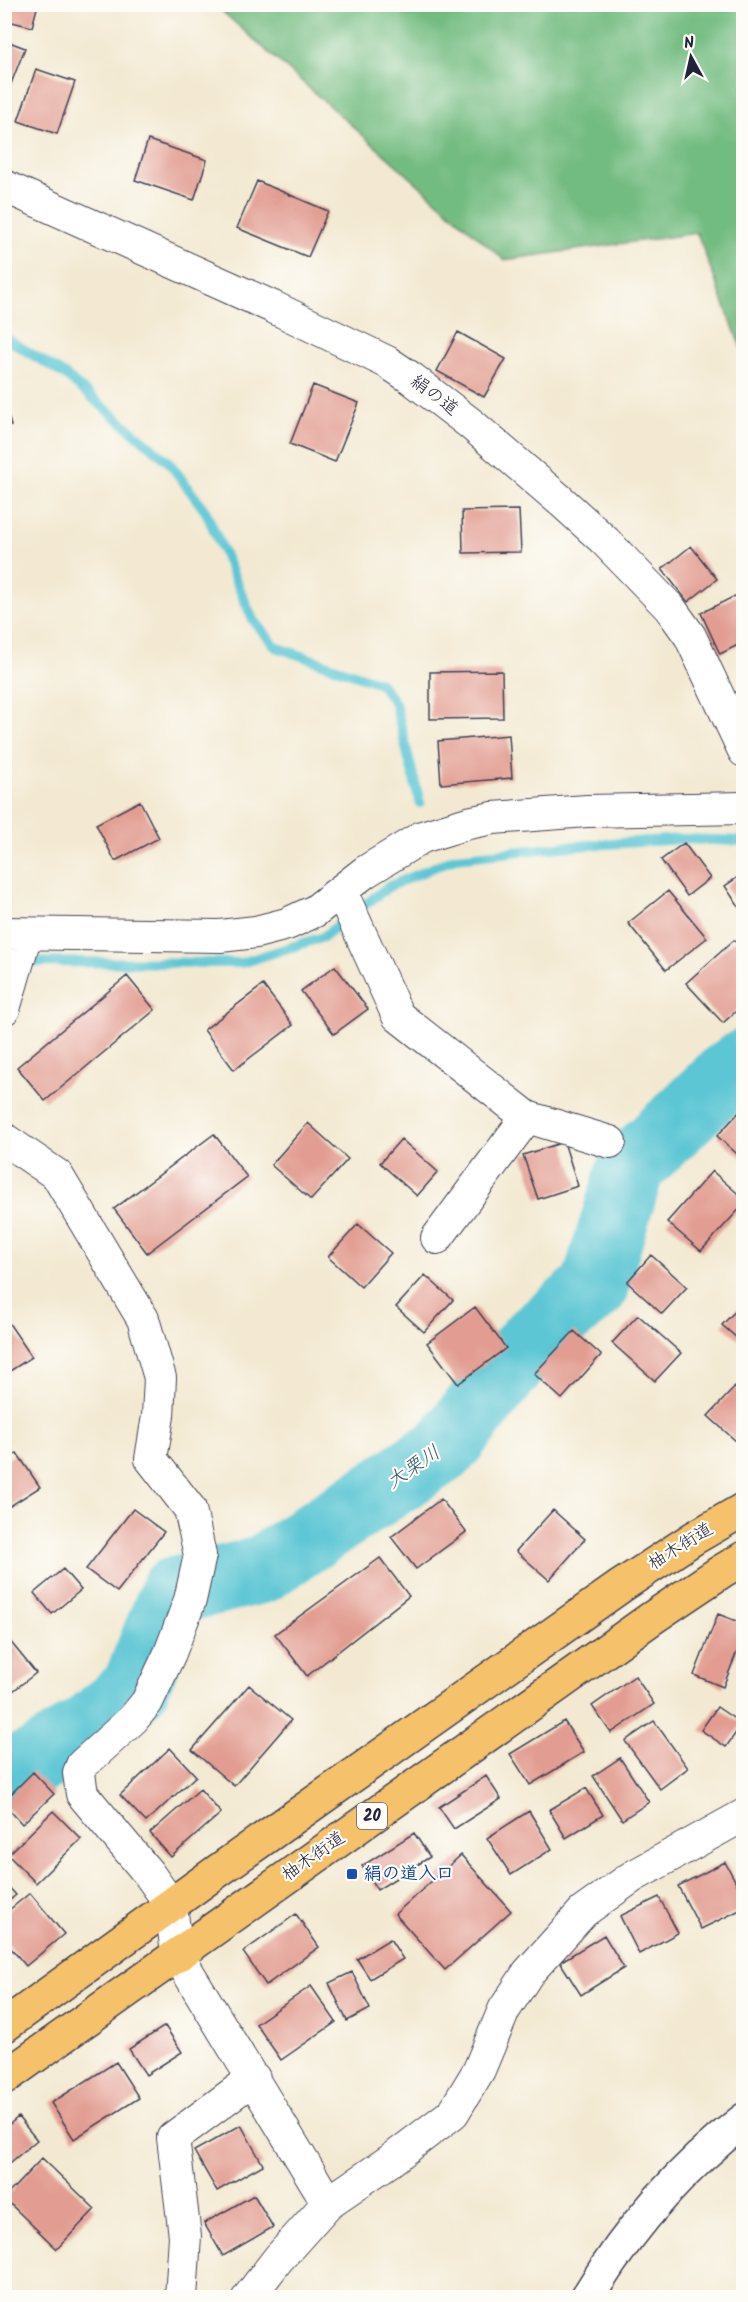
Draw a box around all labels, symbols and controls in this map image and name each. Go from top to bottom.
north arrow [661,27,721,87]
text: N [682,31,696,57]
street label: 絹の道 [404,368,464,424]
water label: 大栗川 [380,1438,448,1498]
street label: 柚木街道 [643,1516,719,1578]
road number: 20 [357,1803,387,1829]
street label: 柚木街道 [276,1824,352,1890]
place label: 絹の道入口 [364,1860,454,1889]
marker: 絹の道入口 [345,1867,359,1881]

